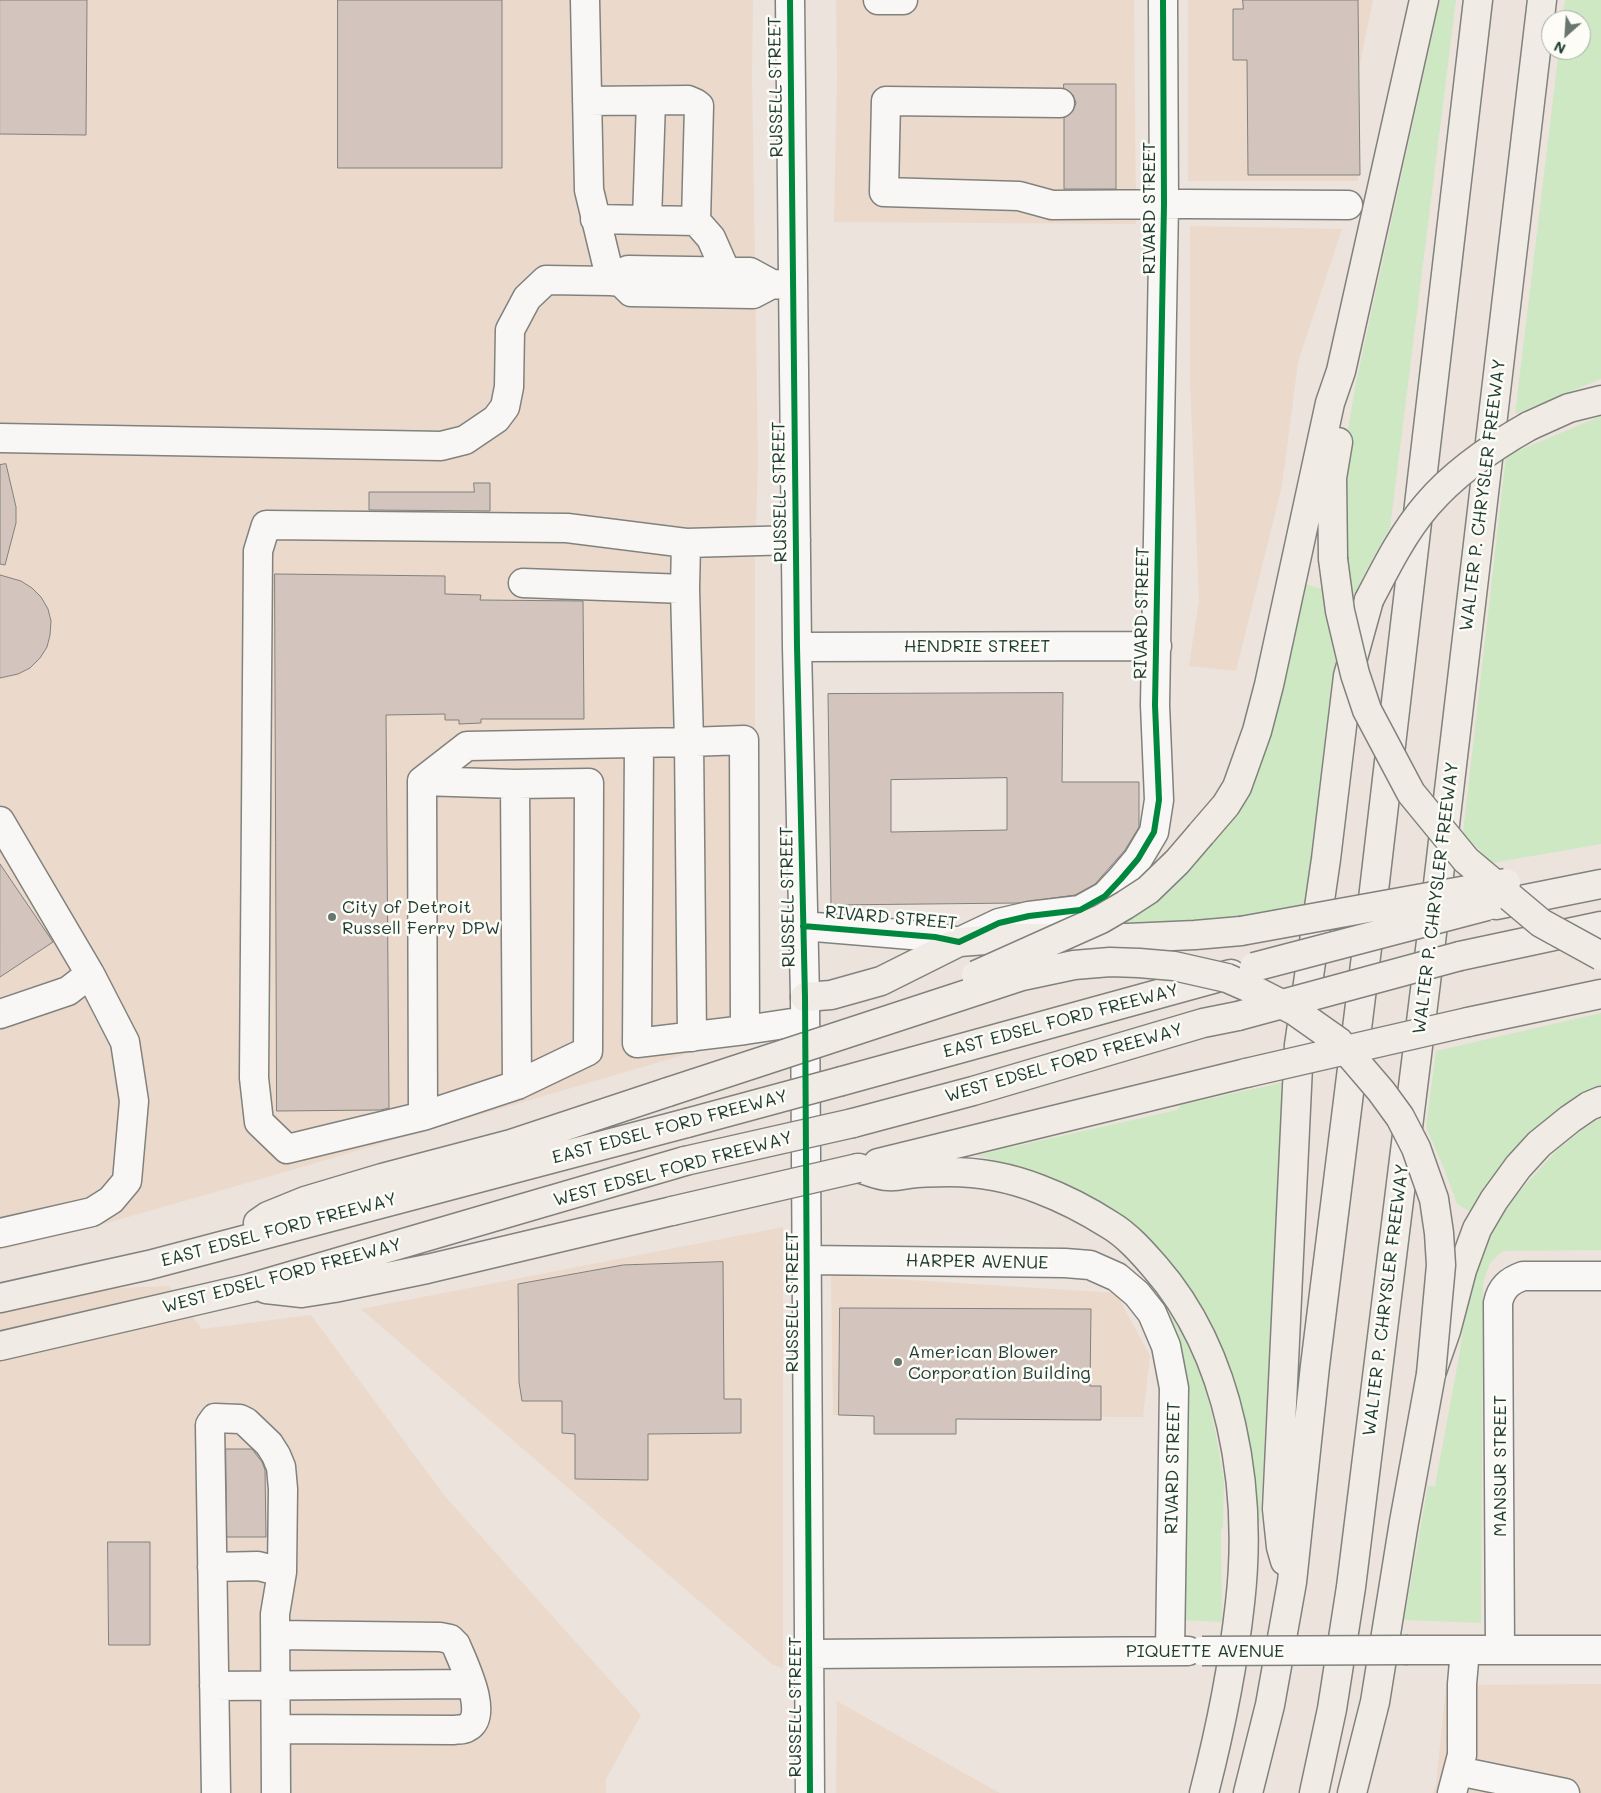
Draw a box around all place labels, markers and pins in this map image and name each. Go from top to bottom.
place label: City of Detroit Russell Ferry DPW [342,896,500,939]
marker: City of Detroit Russell Ferry DPW [326,911,338,923]
place label: American Blower Corporation Building [908,1341,1091,1384]
marker: American Blower Corporation Building [892,1356,904,1368]

